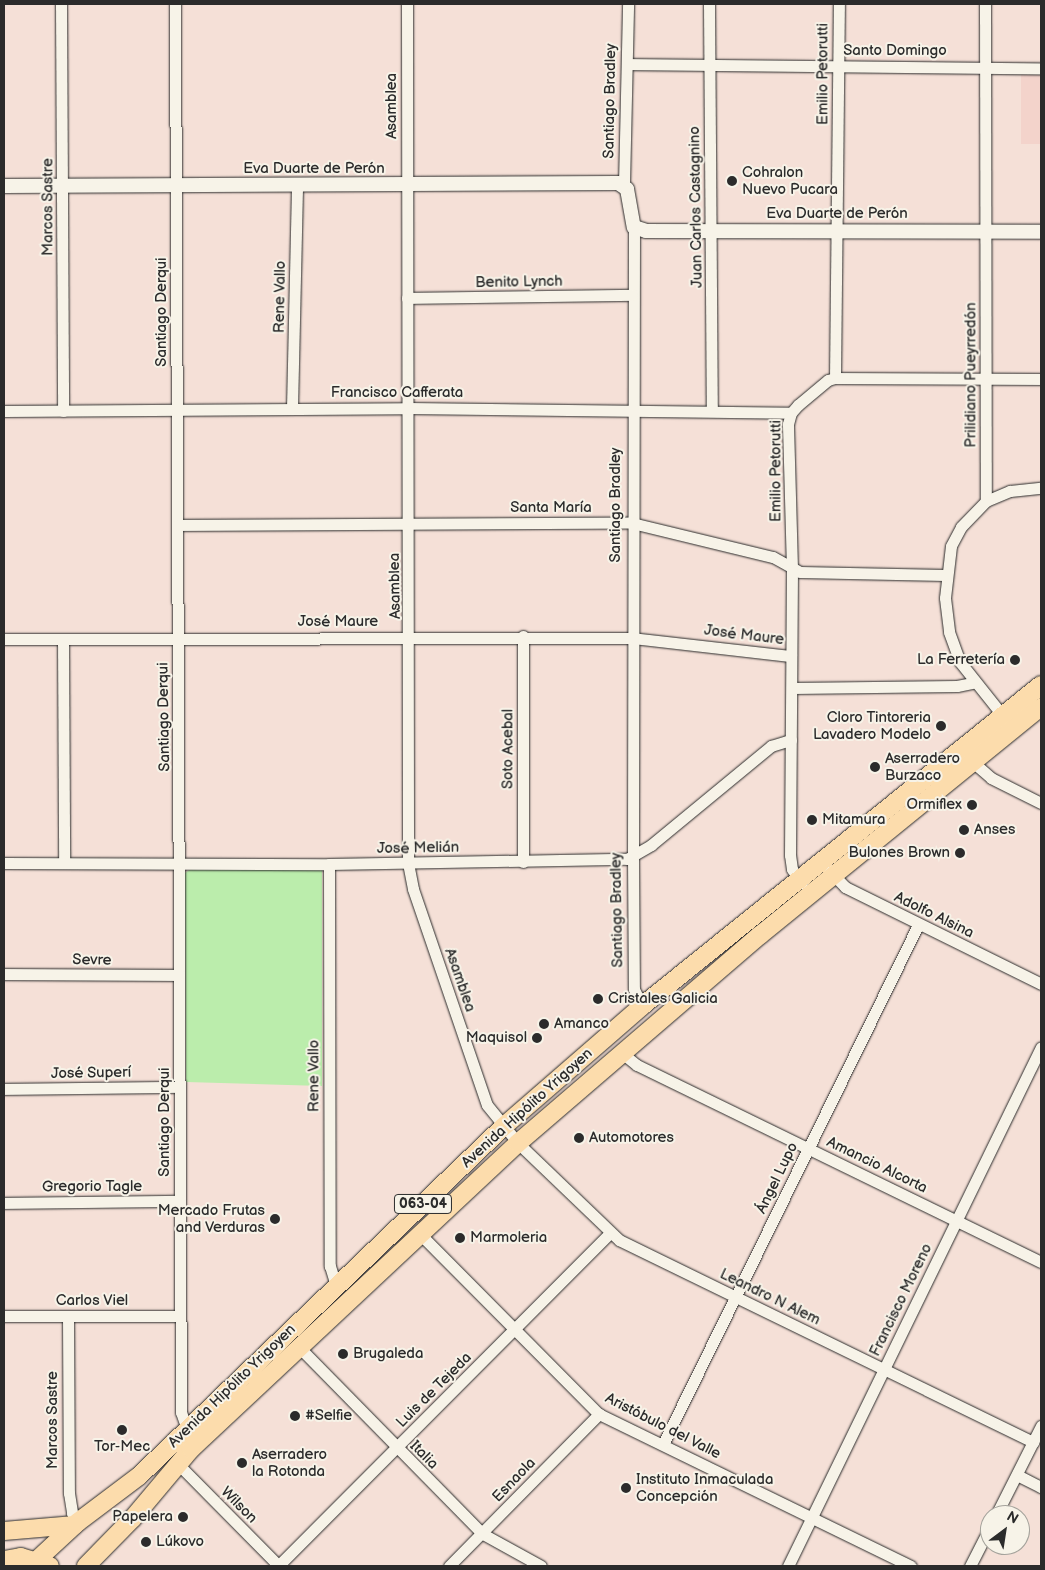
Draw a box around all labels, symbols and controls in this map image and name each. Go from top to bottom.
street label: Emilio Petorutti [814,23,832,125]
street label: Santo Domingo [843,42,947,60]
street label: Santiago Bradley [600,43,620,159]
street label: Asamblea [383,73,401,139]
street label: Juan Carlos Castagnino [686,126,706,288]
street label: Marcos Sastre [39,158,57,256]
street label: Eva Duarte de Perón [243,160,385,178]
place label: Cohralon Nuevo Pucara [742,163,838,198]
marker: Cohralon Nuevo Pucara [726,175,738,187]
street label: Eva Duarte de Perón [766,205,908,223]
street label: Santiago Derqui [153,257,171,367]
street label: Rene Vallo [270,261,290,333]
street label: Benito Lynch [475,272,563,292]
street label: Prilidiano Pueyrredón [962,302,980,448]
street label: Francisco Cafferata [331,384,463,402]
street label: Emilio Petorutti [767,420,785,522]
street label: Santiago Bradley [607,447,625,563]
street label: Santa María [510,499,592,517]
street label: Asamblea [385,553,405,619]
street label: José Maure [298,613,378,631]
street label: José Maure [703,621,785,649]
place label: La Ferretería [917,651,1005,669]
marker: La Ferretería [1009,654,1021,666]
street label: Santiago Derqui [154,662,174,772]
place label: Cloro Tintoreria Lavadero Modelo [813,708,931,743]
street label: Soto Acebal [499,709,517,789]
marker: Cloro Tintoreria Lavadero Modelo [935,720,947,732]
place label: Aserradero Burzaco [885,749,960,784]
marker: Aserradero Burzaco [869,761,881,773]
place label: Ormiflex [906,796,962,814]
marker: Ormiflex [966,799,978,811]
place label: Mitamura [822,811,885,829]
marker: Mitamura [806,814,818,826]
place label: Anses [974,821,1015,839]
marker: Anses [958,824,970,836]
street label: José Melián [377,838,459,858]
place label: Bulones Brown [848,844,950,862]
marker: Bulones Brown [954,847,966,859]
street label: Santiago Bradley [607,852,627,968]
street label: Adolfo Alsina [891,888,977,942]
street label: Asamblea [441,946,479,1014]
street label: Sevre [72,951,112,969]
place label: Cristales Galicia [608,990,718,1008]
marker: Cristales Galicia [592,993,604,1005]
place label: Amanco [554,1015,609,1033]
marker: Amanco [538,1018,550,1030]
place label: Maquisol [466,1029,527,1047]
marker: Maquisol [531,1032,543,1044]
street label: Rene Vallo [305,1040,323,1112]
street label: Avenida Hipólito Yrigoyen [457,1044,597,1172]
street label: José Superí [51,1063,131,1083]
street label: Santiago Derqui [156,1067,174,1177]
place label: Automotores [589,1129,674,1147]
marker: Automotores [573,1132,585,1144]
street label: Amancio Alcorta [824,1133,930,1197]
street label: Ángel Lupo [752,1139,802,1217]
street label: Gregorio Tagle [42,1178,142,1196]
road number: 063-04 [393,1192,453,1216]
place label: Mercado Frutas and Verduras [158,1201,265,1236]
marker: Mercado Frutas and Verduras [269,1213,281,1225]
place label: Marmoleria [470,1229,547,1247]
marker: Marmoleria [454,1232,466,1244]
street label: Francisco Moreno [866,1241,936,1359]
street label: Leandro N Alem [717,1265,823,1329]
street label: Carlos Viel [56,1292,128,1310]
street label: Avenida Hipólito Yrigoyen [164,1320,300,1452]
place label: Brugaleda [353,1345,423,1363]
marker: Brugaleda [337,1348,349,1360]
street label: Luis de Tejeda [392,1348,476,1432]
street label: Marcos Sastre [44,1371,62,1469]
street label: Aristóbulo del Valle [602,1389,724,1463]
place label: #Selfie [305,1407,352,1425]
marker: #Selfie [289,1410,301,1422]
marker: Tor-Mec [116,1424,128,1436]
street label: Italia [406,1437,442,1473]
place label: Tor-Mec [94,1438,150,1456]
place label: Aserradero la Rotonda [252,1445,327,1480]
street label: Esnaola [489,1454,539,1506]
marker: Aserradero la Rotonda [236,1457,248,1469]
place label: Instituto Inmaculada Concepción [636,1470,773,1505]
marker: Instituto Inmaculada Concepción [620,1482,632,1494]
street label: Wilson [217,1483,261,1527]
north arrow [980,1505,1030,1555]
place label: Papelera [112,1508,173,1526]
text: N [1004,1508,1021,1528]
marker: Papelera [177,1511,189,1523]
place label: Lúkovo [156,1533,204,1551]
marker: Lúkovo [140,1536,152,1548]

